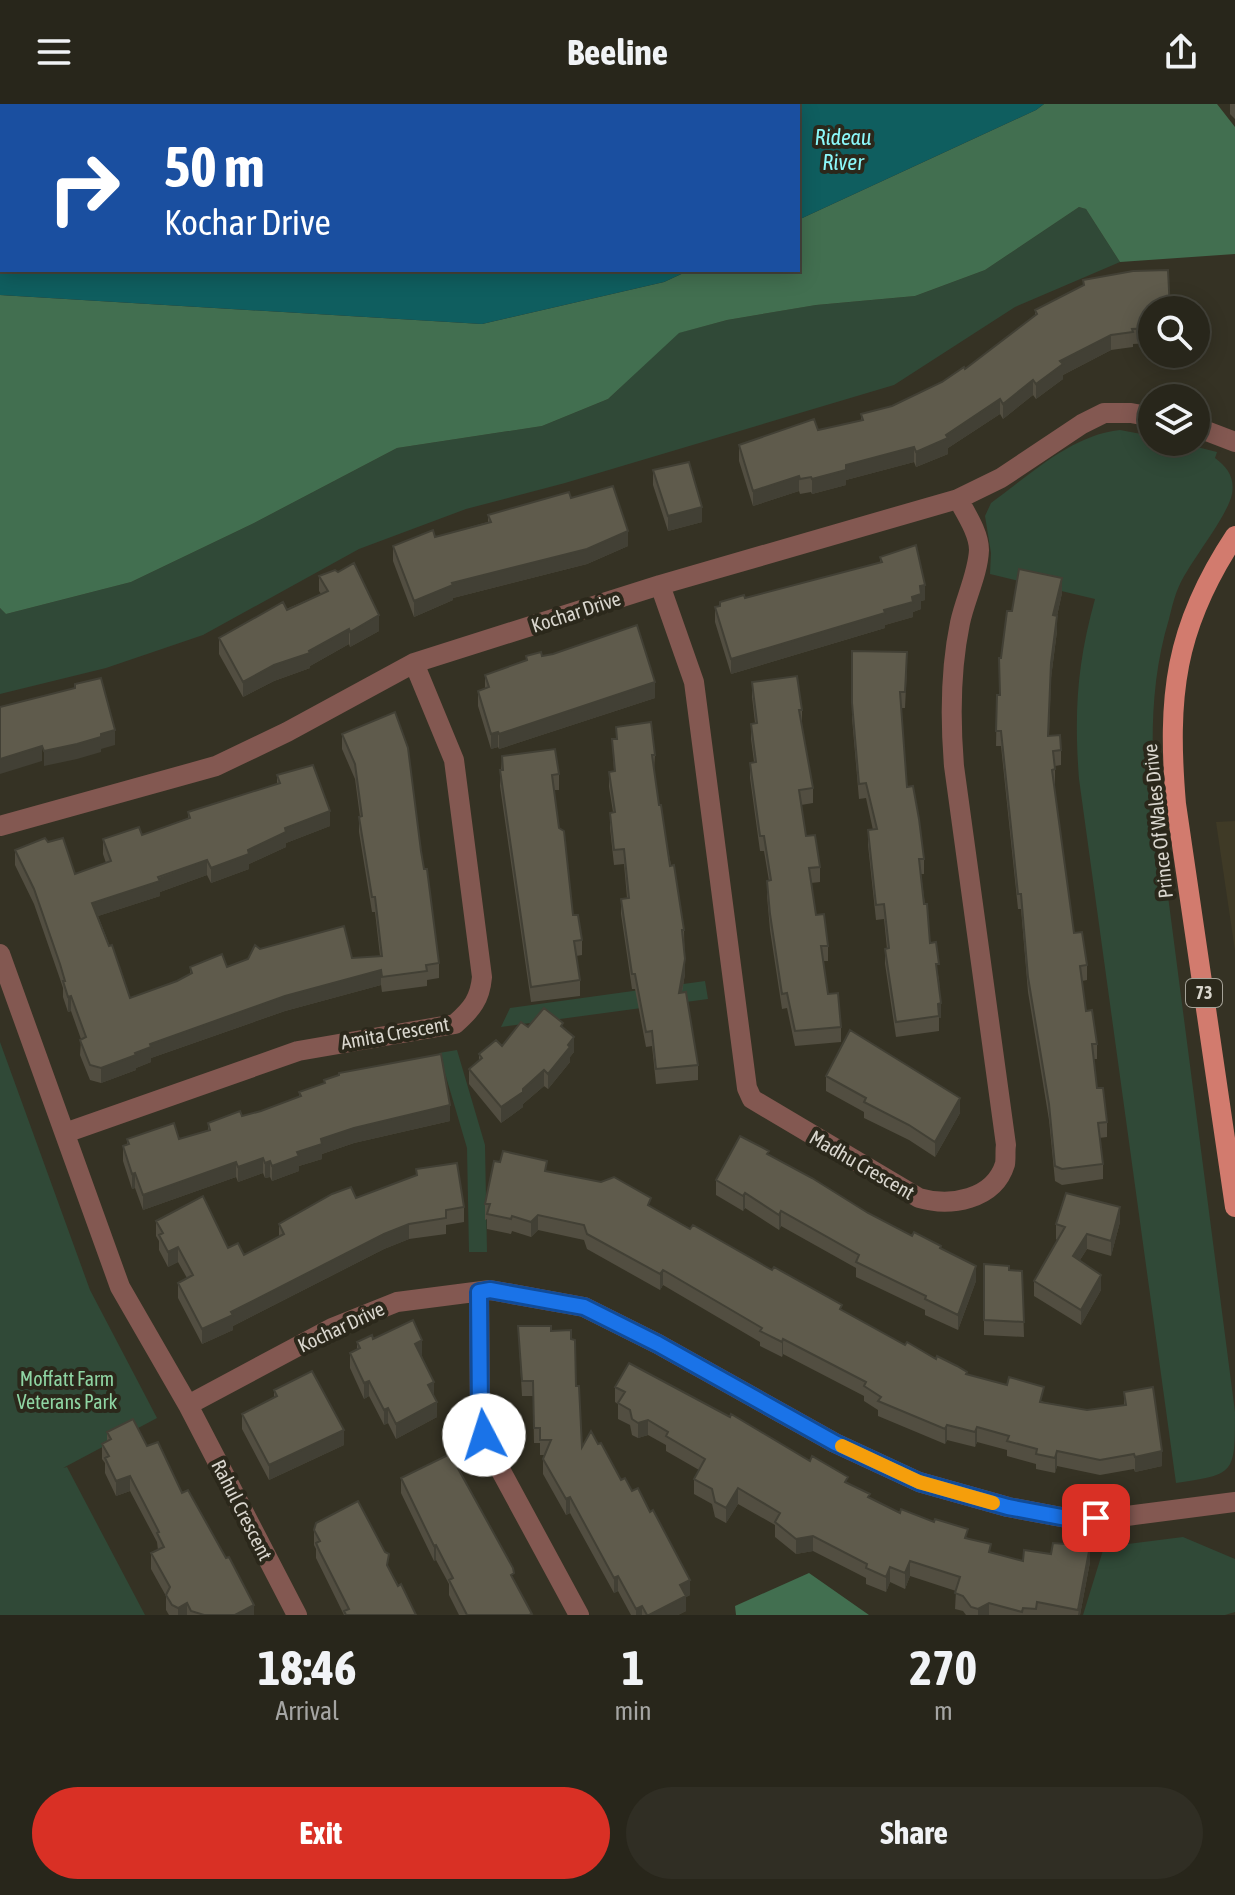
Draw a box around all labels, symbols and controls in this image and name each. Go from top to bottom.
icon: menu [32,30,76,74]
icon: share [1159,30,1203,74]
text: Beeline [567,31,668,73]
water label: Rideau River [815,124,872,175]
text: 50 m [164,135,265,199]
icon: right [32,136,136,240]
text: Kochar Drive [164,201,331,243]
map controls [1138,296,1210,456]
button: search [1138,296,1210,368]
button: layers [1138,384,1210,456]
street label: Kochar Drive [528,586,623,637]
street label: Prince Of Wales Drive [1138,743,1177,899]
road number: 73 [1186,979,1222,1007]
street label: Amita Crescent [339,1012,451,1053]
street label: Madhu Crescent [806,1125,919,1204]
street label: Kochar Drive [294,1297,388,1357]
park label: Moffatt Farm Veterans Park [17,1367,118,1413]
position arrow [442,1393,526,1477]
street label: Rahul Crescent [207,1456,278,1564]
pin [1062,1484,1130,1552]
icon: arrive [1074,1496,1118,1540]
text: 18:46 [258,1640,357,1695]
text: 1 [622,1640,644,1695]
text: 270 [910,1640,977,1695]
text: Arrival [275,1696,339,1726]
text: min [614,1696,652,1726]
text: m [934,1696,953,1726]
button: Exit [32,1787,610,1879]
button: Share [626,1787,1203,1879]

